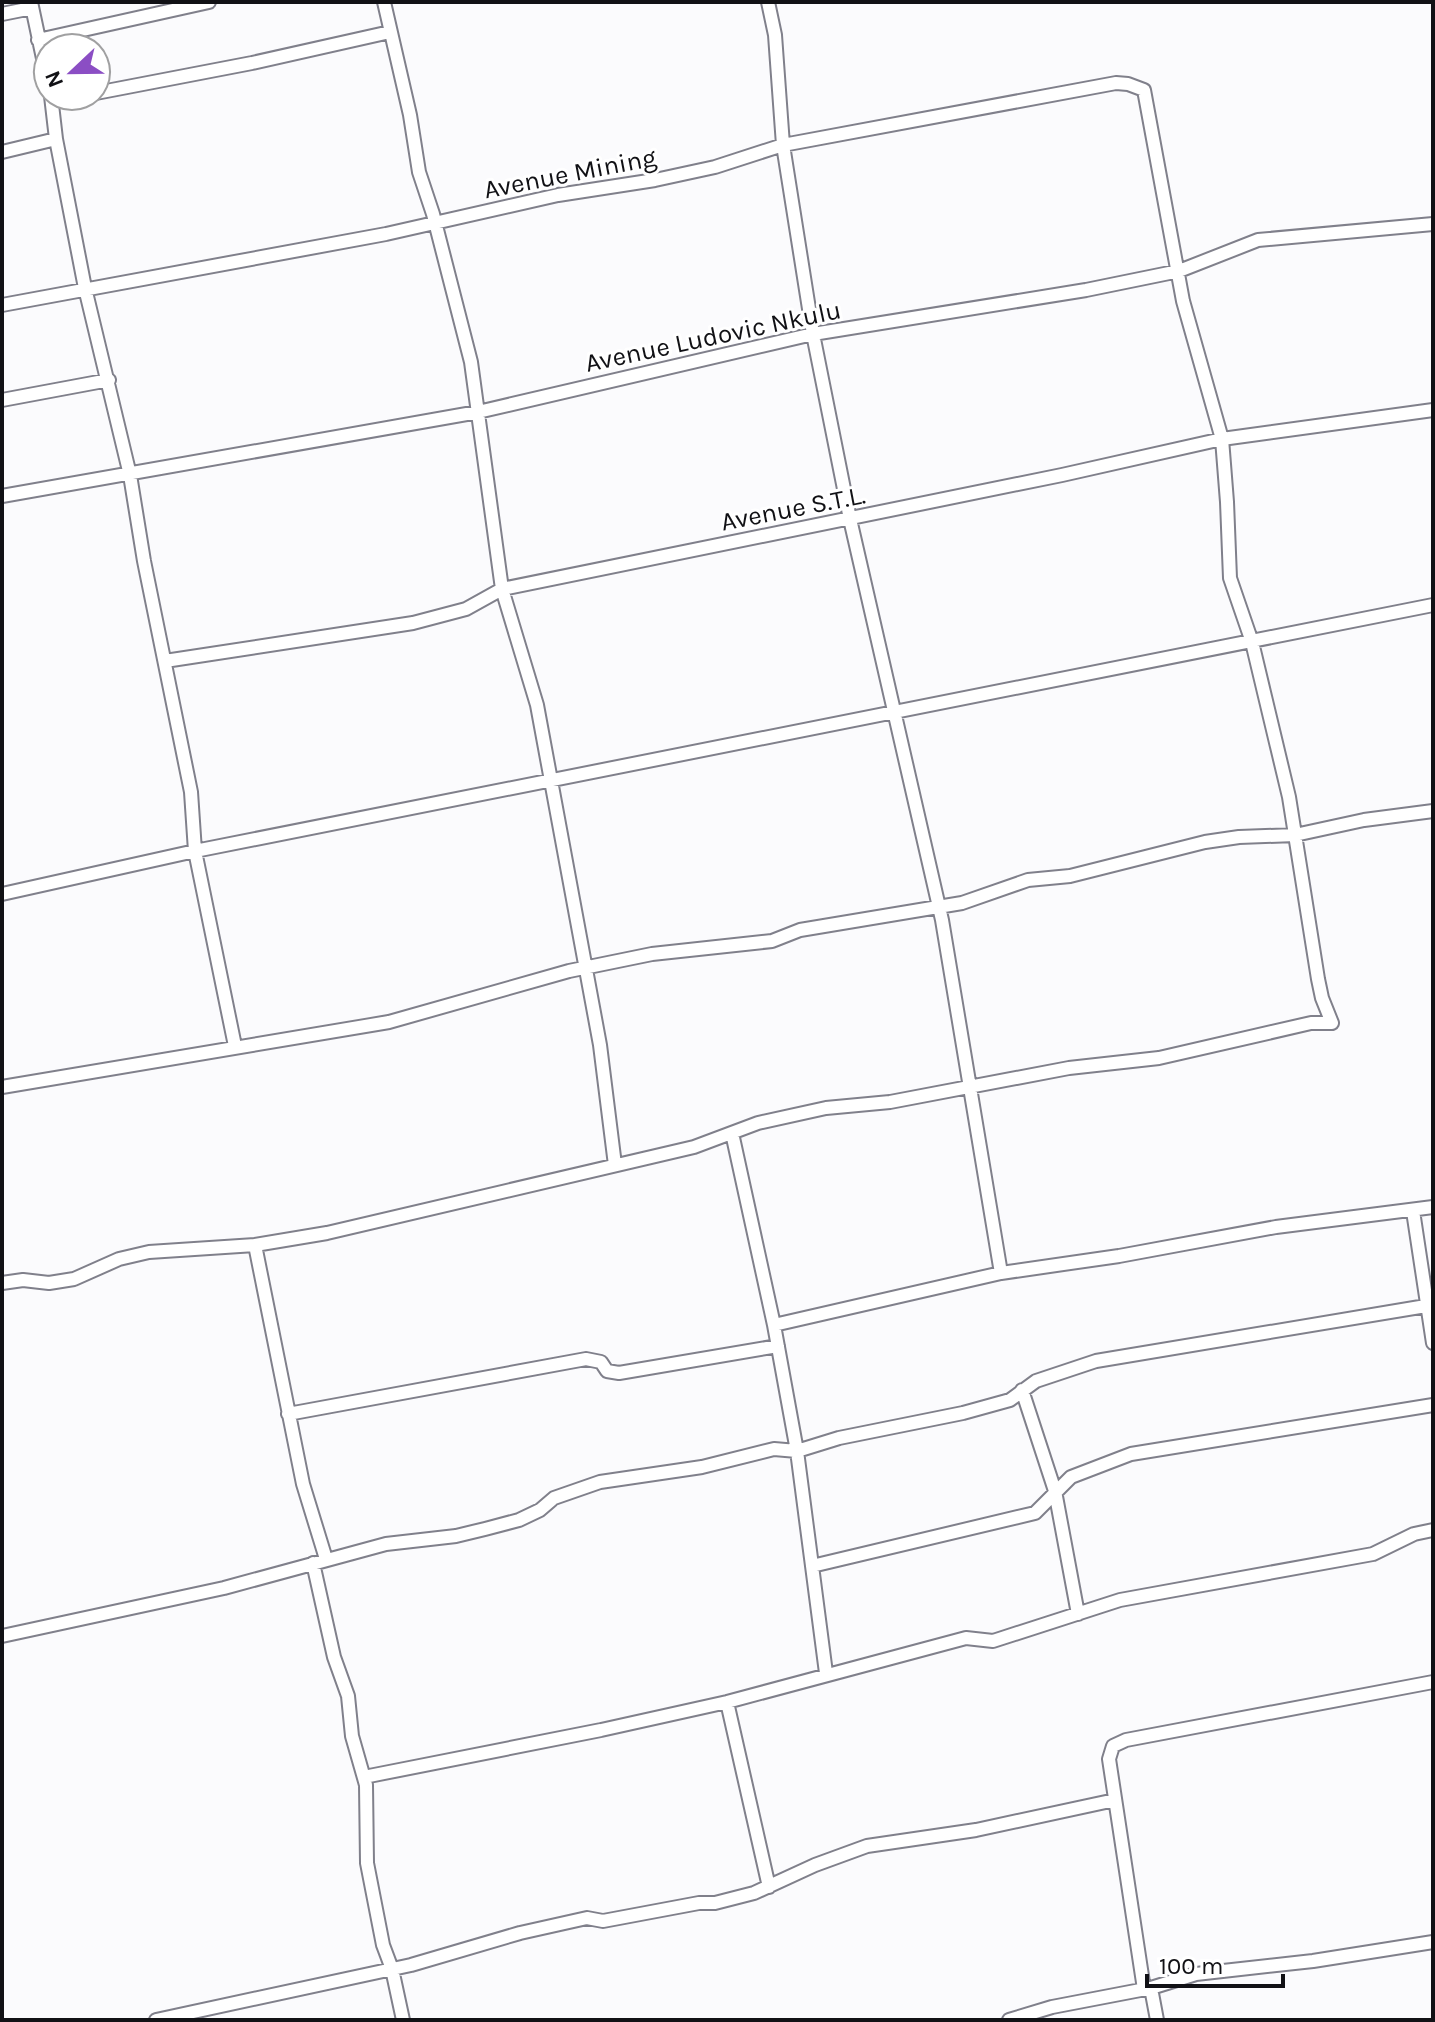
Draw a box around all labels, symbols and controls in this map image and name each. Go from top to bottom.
north arrow [32,32,112,112]
text: N [39,67,69,91]
street label: Avenue Mining [481,141,659,205]
street label: Avenue Ludovic Nkulu [582,294,844,379]
street label: Avenue S.T.L. [718,479,868,538]
scale bar [1147,1938,1283,1988]
text: 100 m [1159,1952,1224,1980]

